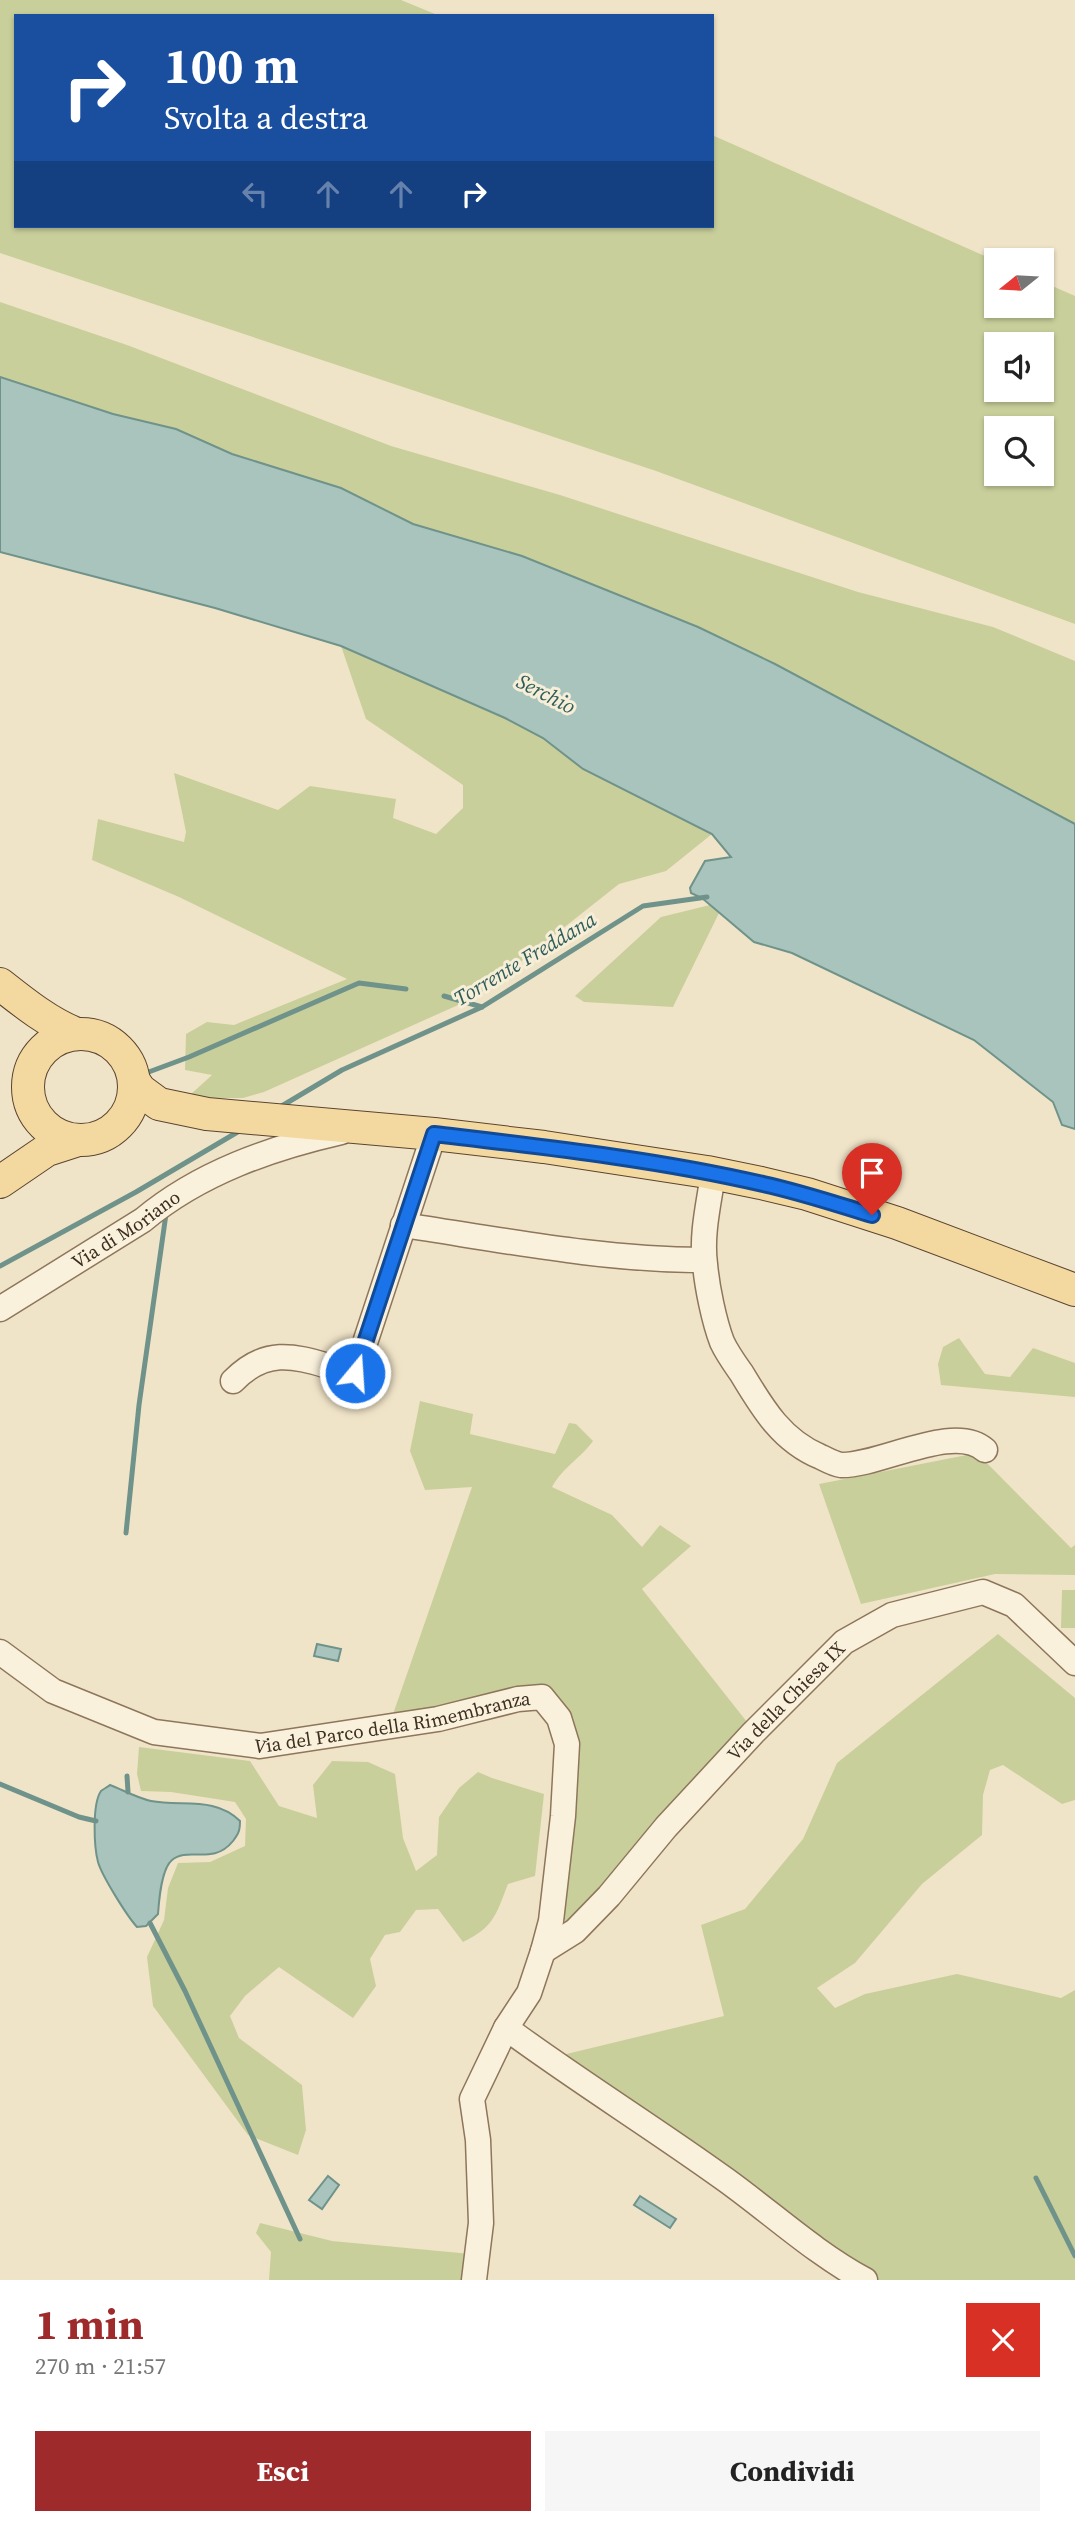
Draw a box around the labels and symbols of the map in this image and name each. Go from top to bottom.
north arrow [984,248,1054,318]
water label: Serchio [512,666,581,721]
water label: Torrente Freddana [448,905,601,1013]
pin [842,1143,902,1215]
street label: Via di Moriano [66,1184,185,1274]
position arrow [318,1336,392,1410]
street label: Via della Chiesa IX [721,1635,851,1766]
street label: Via del Parco della Rimembranza [252,1685,532,1760]

